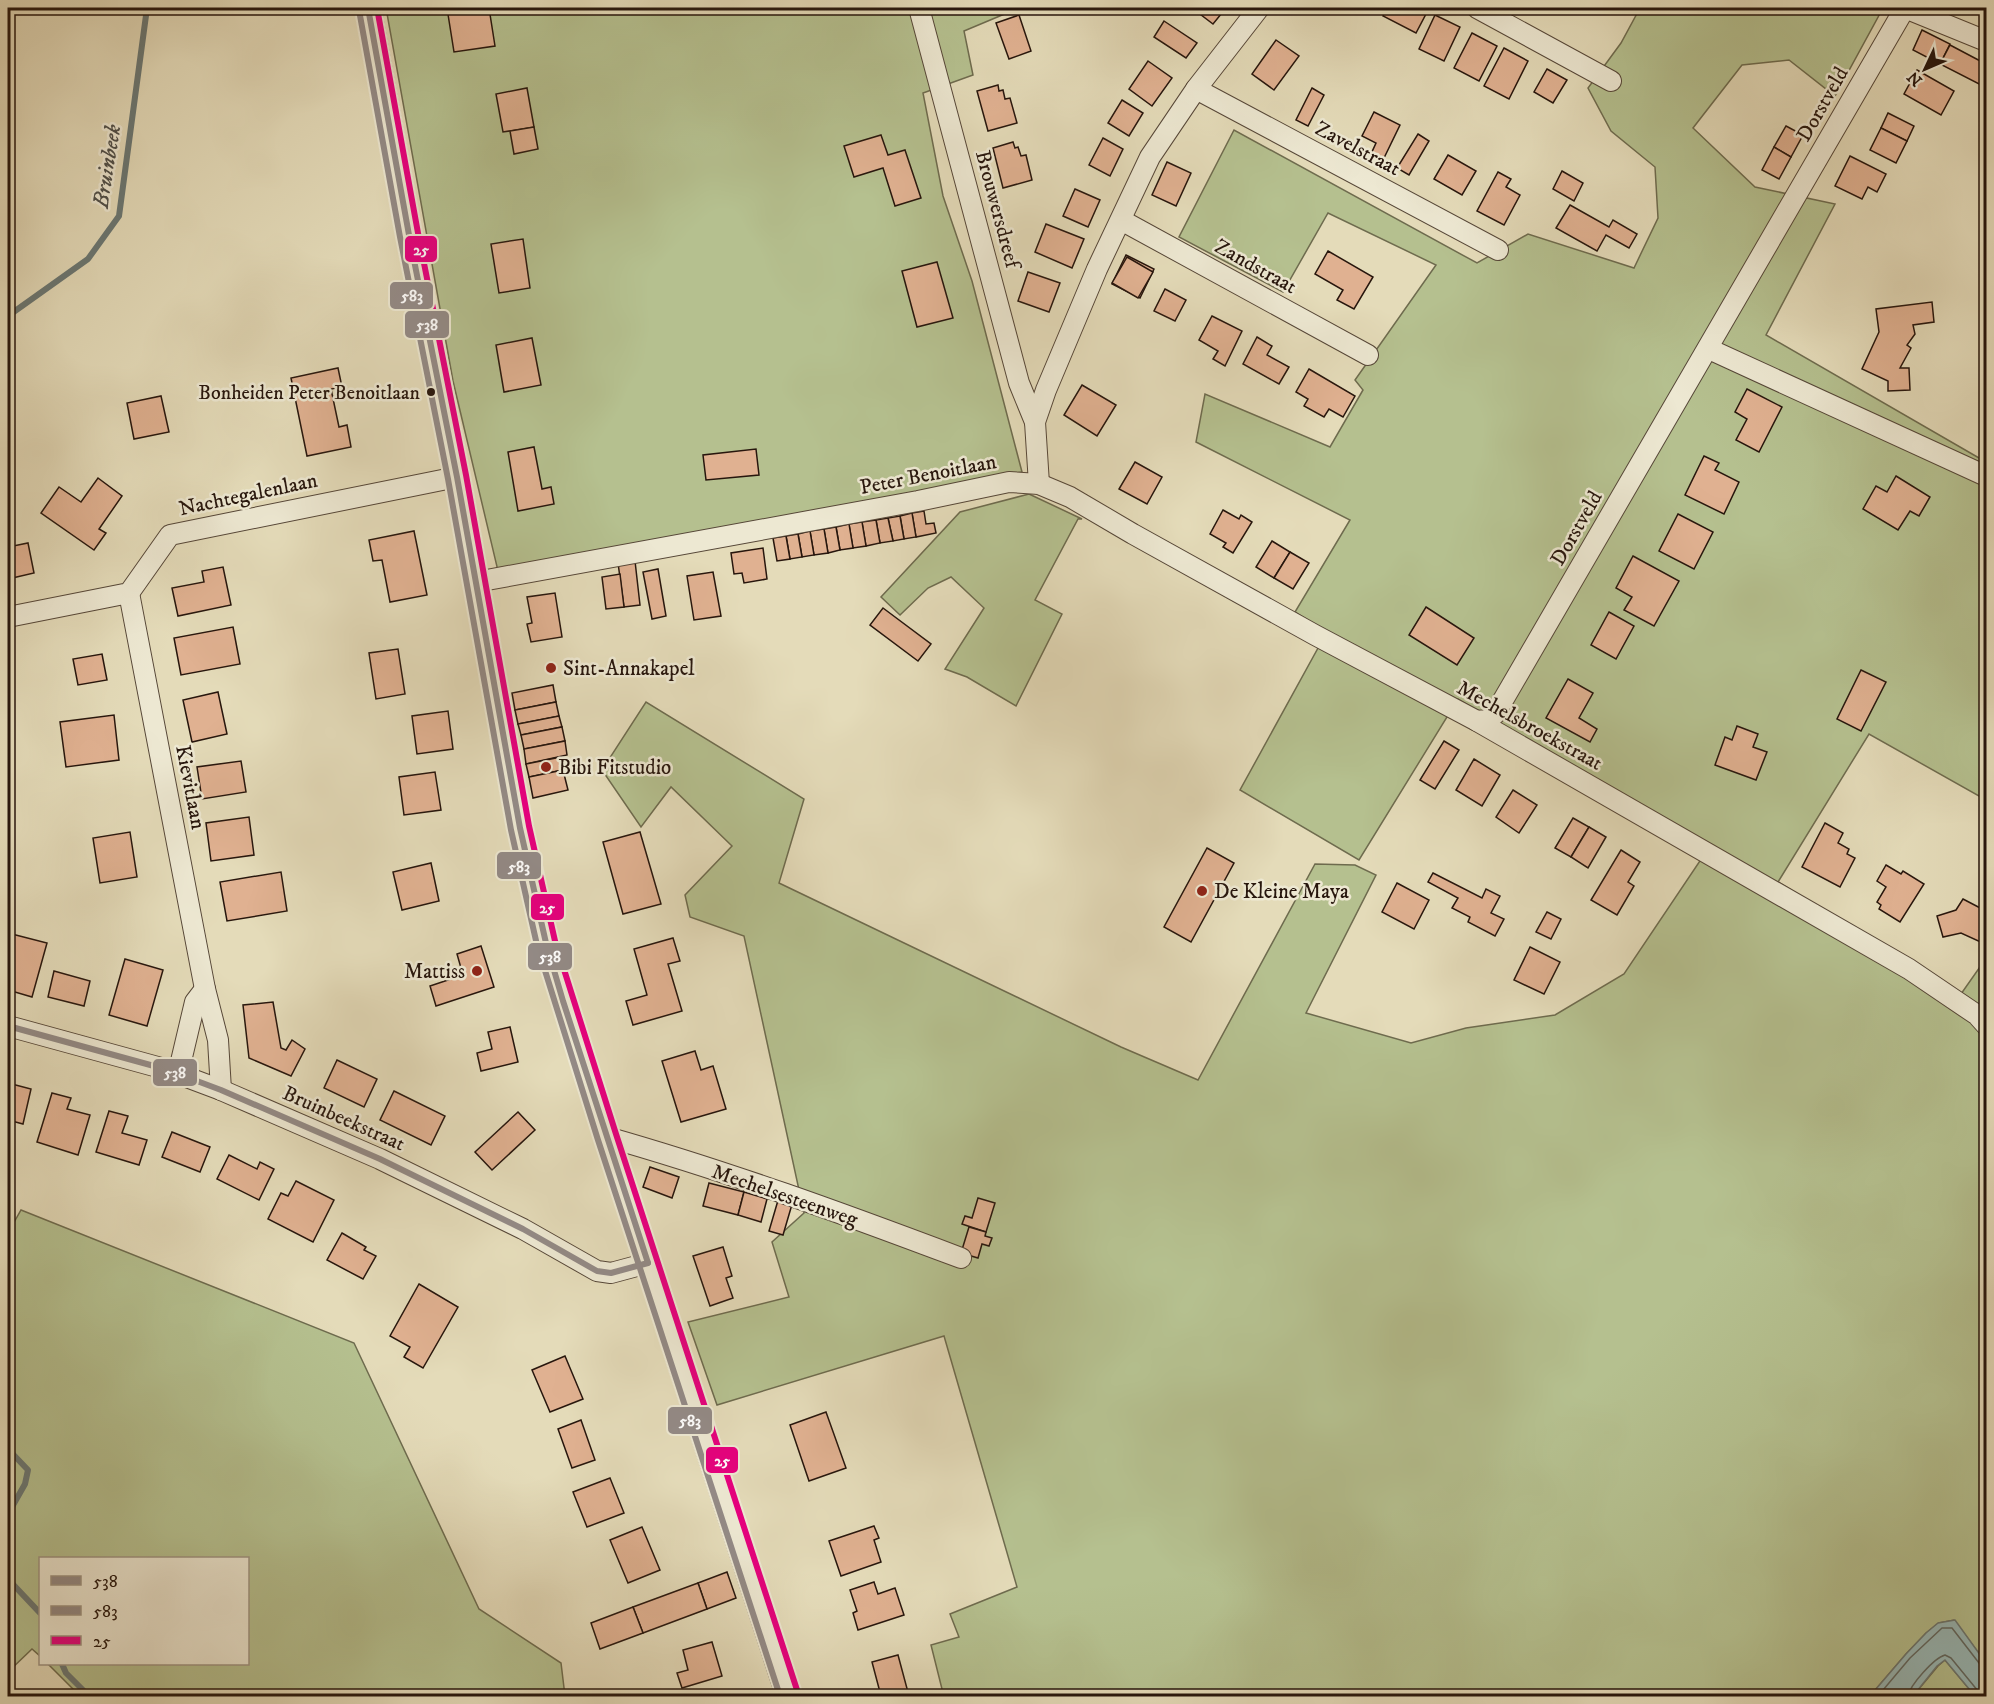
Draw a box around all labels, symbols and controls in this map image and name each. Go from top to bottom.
north arrow [1895,39,1955,99]
street label: Dorstveld [1791,62,1855,147]
text: N [1903,67,1927,90]
street label: Zavelstraat [1311,116,1405,182]
water label: Bruinbeek [87,122,128,211]
street label: Brouwersdreef [969,148,1026,274]
street label: Zandstraat [1210,234,1301,300]
line badge: 25 [404,235,438,263]
text: 25 [413,240,429,260]
line badge: 583 [389,281,434,310]
text: 583 [400,286,423,306]
line badge: 538 [404,310,450,339]
text: 538 [415,315,438,335]
place label: Bonheiden Peter Benoitlaan [198,381,421,406]
marker: Bonheiden Peter Benoitlaan [425,386,437,398]
street label: Peter Benoitlaan [858,449,999,501]
street label: Nachtegalenlaan [176,468,320,522]
street label: Dorstveld [1545,486,1609,571]
place label: Sint-Annakapel [563,656,695,682]
marker: Sint-Annakapel [544,661,558,675]
street label: Mechelsbroekstraat [1452,675,1607,777]
street label: Kievitlaan [169,743,211,832]
place label: Bibi Fitstudio [558,755,671,781]
marker: Bibi Fitstudio [539,760,553,774]
line badge: 583 [496,851,542,880]
text: 583 [507,857,530,877]
place label: De Kleine Maya [1214,879,1349,905]
marker: De Kleine Maya [1195,884,1209,898]
line badge: 25 [530,893,565,921]
text: 25 [539,898,555,918]
line badge: 538 [527,942,573,971]
text: 538 [538,947,561,967]
place label: Mattiss [404,959,465,985]
marker: Mattiss [470,964,484,978]
line badge: 538 [152,1058,198,1087]
text: 538 [163,1063,186,1083]
street label: Bruinbeekstraat [278,1080,409,1158]
street label: Mechelsesteenweg [708,1159,862,1233]
line badge: 583 [667,1406,713,1435]
text: 583 [678,1411,701,1431]
line badge: 25 [705,1446,739,1474]
text: 25 [714,1451,730,1471]
legend [39,1557,249,1665]
text: 538 [93,1571,118,1593]
text: 583 [93,1601,118,1623]
text: 25 [93,1631,111,1653]

